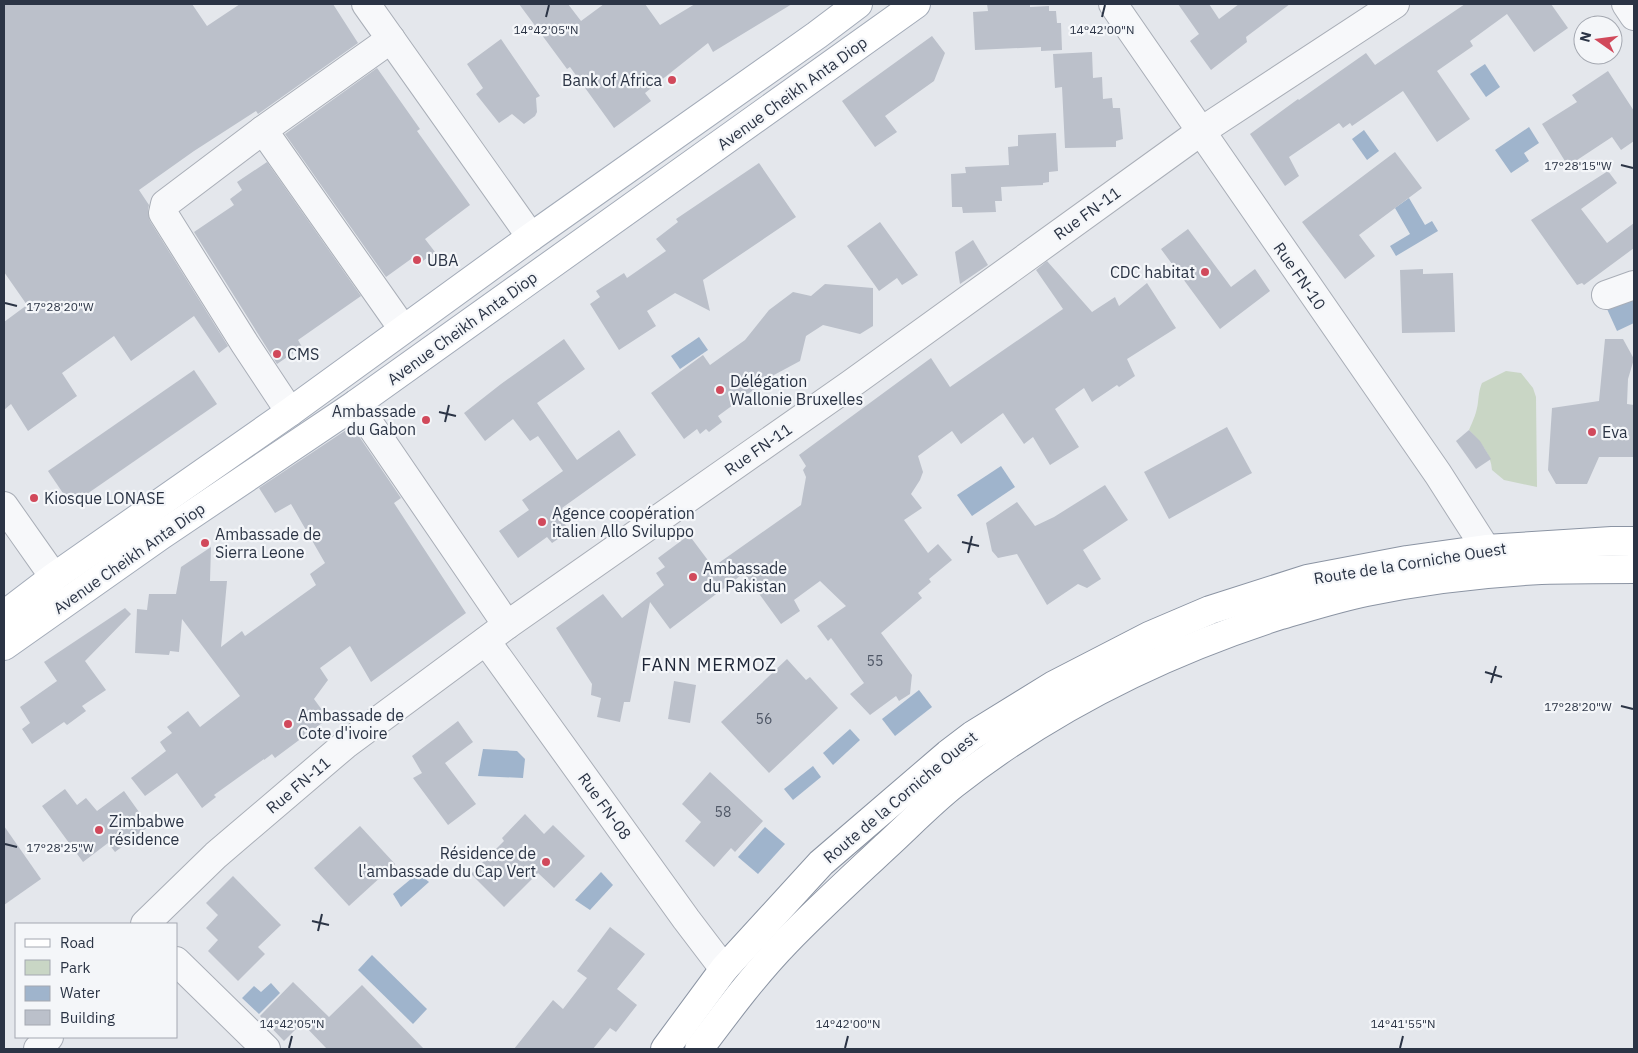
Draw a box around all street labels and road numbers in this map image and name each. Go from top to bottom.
street label: Avenue Cheikh Anta Diop [713,32,871,154]
street label: Rue FN-11 [1050,182,1124,244]
street label: Rue FN-10 [1270,238,1330,314]
street label: Avenue Cheikh Anta Diop [383,267,541,389]
street label: Rue FN-11 [720,419,796,479]
street label: Avenue Cheikh Anta Diop [49,498,209,618]
street label: Route de la Corniche Ouest [1312,538,1508,588]
street label: Route de la Corniche Ouest [819,727,981,867]
street label: Rue FN-11 [262,752,334,818]
street label: Rue FN-08 [574,769,636,843]

